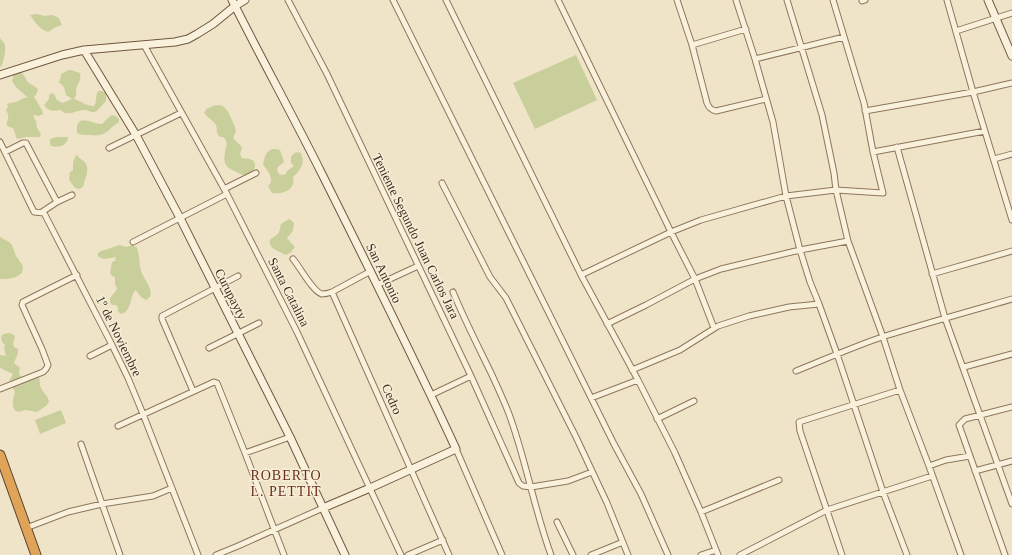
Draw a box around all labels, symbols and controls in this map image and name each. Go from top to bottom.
street label: Teniente Segundo Juan Carlos Jara [369,151,463,321]
street label: San Antonio [363,241,405,305]
street label: Santa Catalina [265,255,313,329]
street label: Curupayty [212,266,250,322]
street label: 1º de Noviembre [93,293,145,379]
street label: Cedro [379,381,405,417]
district label: ROBERTO L. PETTIT [250,468,322,499]

